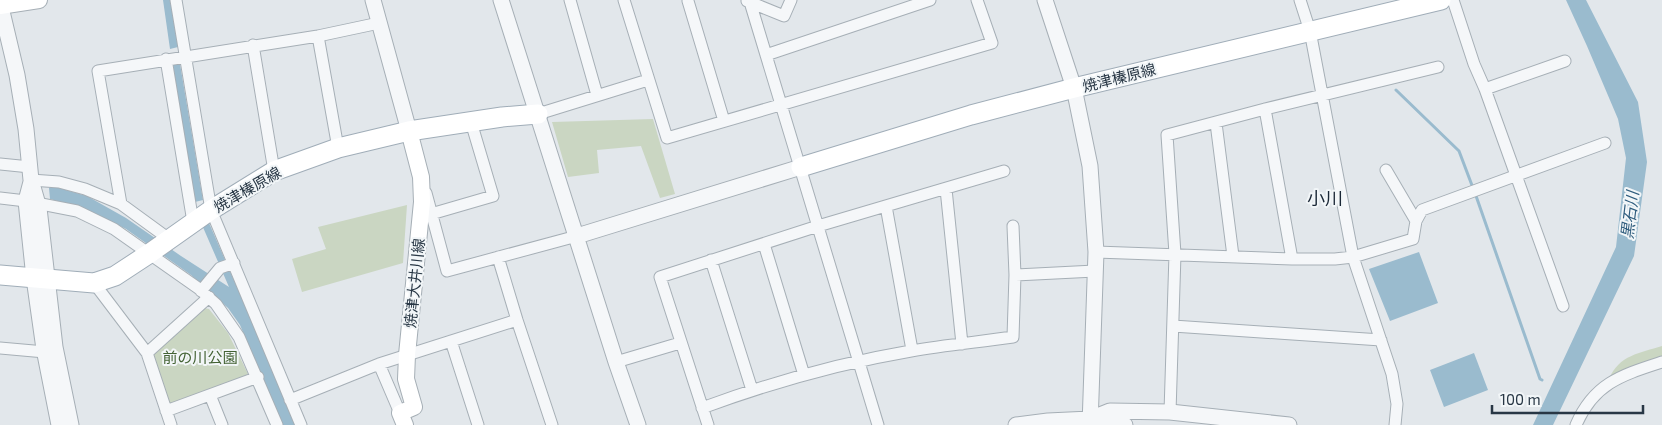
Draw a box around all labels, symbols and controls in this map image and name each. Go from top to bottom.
street label: 焼津榛原線 [1080,59,1158,95]
street label: 焼津榛原線 [210,162,284,216]
district label: 小川 [1307,187,1343,209]
water label: 黒石川 [1617,188,1642,240]
street label: 焼津大井川線 [400,237,428,329]
park label: 前の川公園 [162,348,238,366]
scale bar [1492,382,1643,414]
text: 100 m [1500,390,1541,408]

